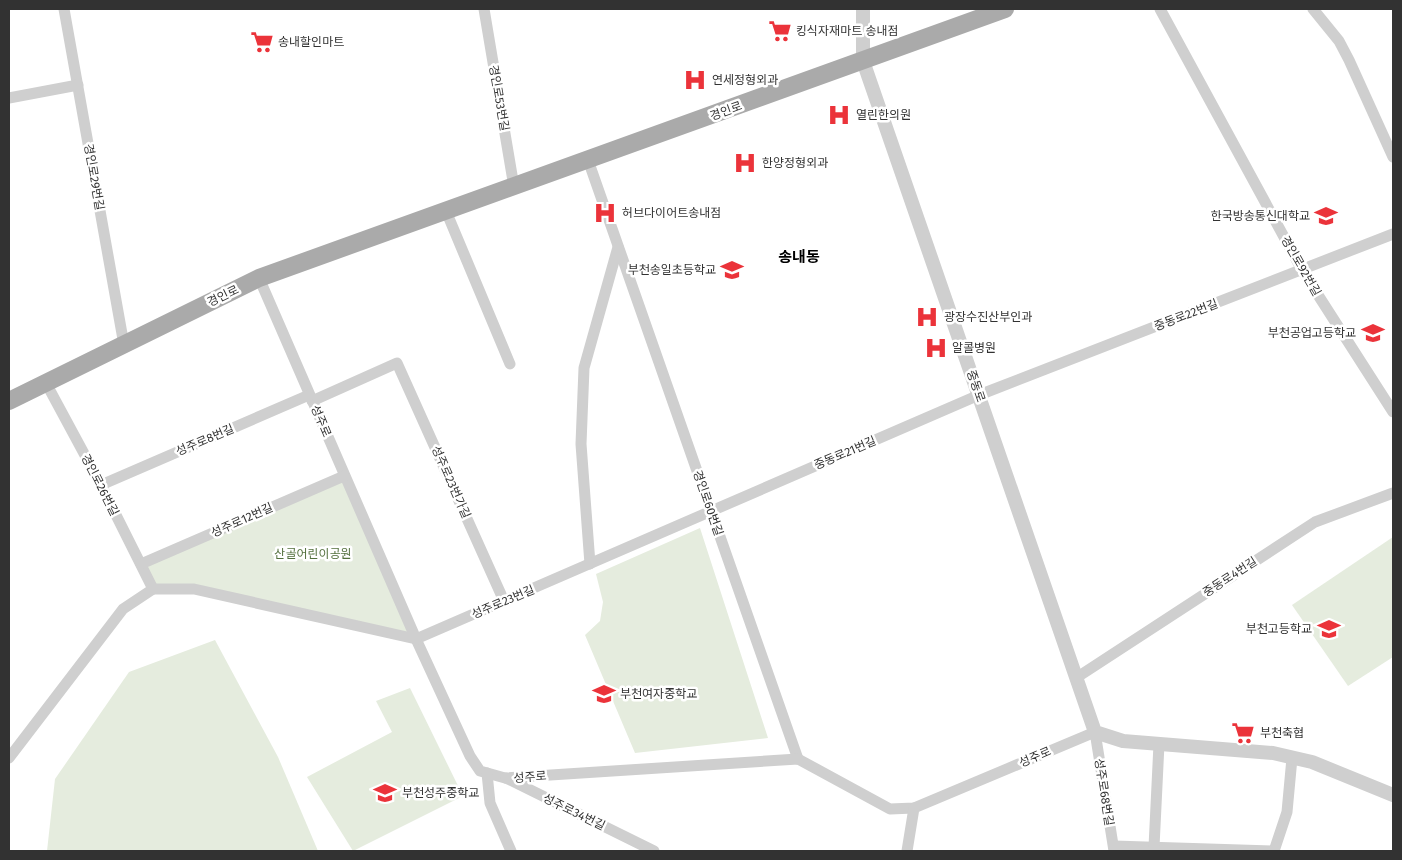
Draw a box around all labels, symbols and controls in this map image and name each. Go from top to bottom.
supermarket icon: 킹식자재마트 송내점 [767,18,793,44]
place label: 킹식자재마트 송내점 [796,24,899,38]
supermarket icon: 송내할인마트 [249,29,275,55]
place label: 송내할인마트 [278,35,344,49]
street label: 경인로53번길 [486,64,512,132]
hospital icon: 연세정형외과 [682,67,708,93]
place label: 연세정형외과 [712,73,778,87]
street label: 경인로 [708,99,744,123]
hospital icon: 열린한의원 [826,102,852,128]
place label: 열린한의원 [856,108,911,122]
street label: 경인로29번길 [81,143,107,211]
hospital icon: 한양정형외과 [732,150,758,176]
place label: 한양정형외과 [762,156,828,170]
hospital icon: 허브다이어트송내점 [592,200,618,226]
school or university icon: 한국방송통신대학교 [1313,203,1339,229]
place label: 허브다이어트송내점 [622,206,721,220]
place label: 한국방송통신대학교 [1211,209,1310,223]
street label: 경인로92번길 [1278,233,1324,299]
district label: 송내동 [778,248,820,266]
school or university icon: 부천송일초등학교 [719,257,745,283]
place label: 부천송일초등학교 [628,263,716,277]
street label: 경인로 [205,282,241,310]
street label: 중동로22번길 [1152,296,1220,334]
hospital icon: 광장수진산부인과 [914,304,940,330]
place label: 광장수진산부인과 [944,310,1032,324]
school or university icon: 부천공업고등학교 [1360,320,1386,346]
place label: 부천공업고등학교 [1268,326,1356,340]
hospital icon: 알콜병원 [923,335,949,361]
place label: 알콜병원 [952,341,996,355]
street label: 중동로 [964,368,988,404]
street label: 성주로 [308,403,334,439]
street label: 성주로8번길 [174,421,236,459]
street label: 중동로21번길 [812,434,878,472]
street label: 성주로23번가길 [429,443,473,521]
street label: 경인로26번길 [78,452,122,518]
street label: 경인로60번길 [690,468,726,538]
street label: 성주로12번길 [209,500,275,540]
park label: 산골어린이공원 [274,547,352,561]
street label: 중동로4번길 [1200,554,1260,600]
street label: 성주로23번길 [469,582,537,622]
school or university icon: 부천고등학교 [1316,616,1342,642]
place label: 부천고등학교 [1246,622,1312,636]
school or university icon: 부천여자중학교 [591,681,617,707]
place label: 부천여자중학교 [620,687,697,701]
supermarket icon: 부천축협 [1230,720,1256,746]
place label: 부천축협 [1260,726,1304,740]
street label: 성주로 [1017,744,1053,770]
street label: 성주로68번길 [1092,757,1116,827]
street label: 성주로 [513,769,547,785]
school or university icon: 부천성주중학교 [372,780,398,806]
place label: 부천성주중학교 [402,786,479,800]
street label: 성주로34번길 [541,791,607,833]

